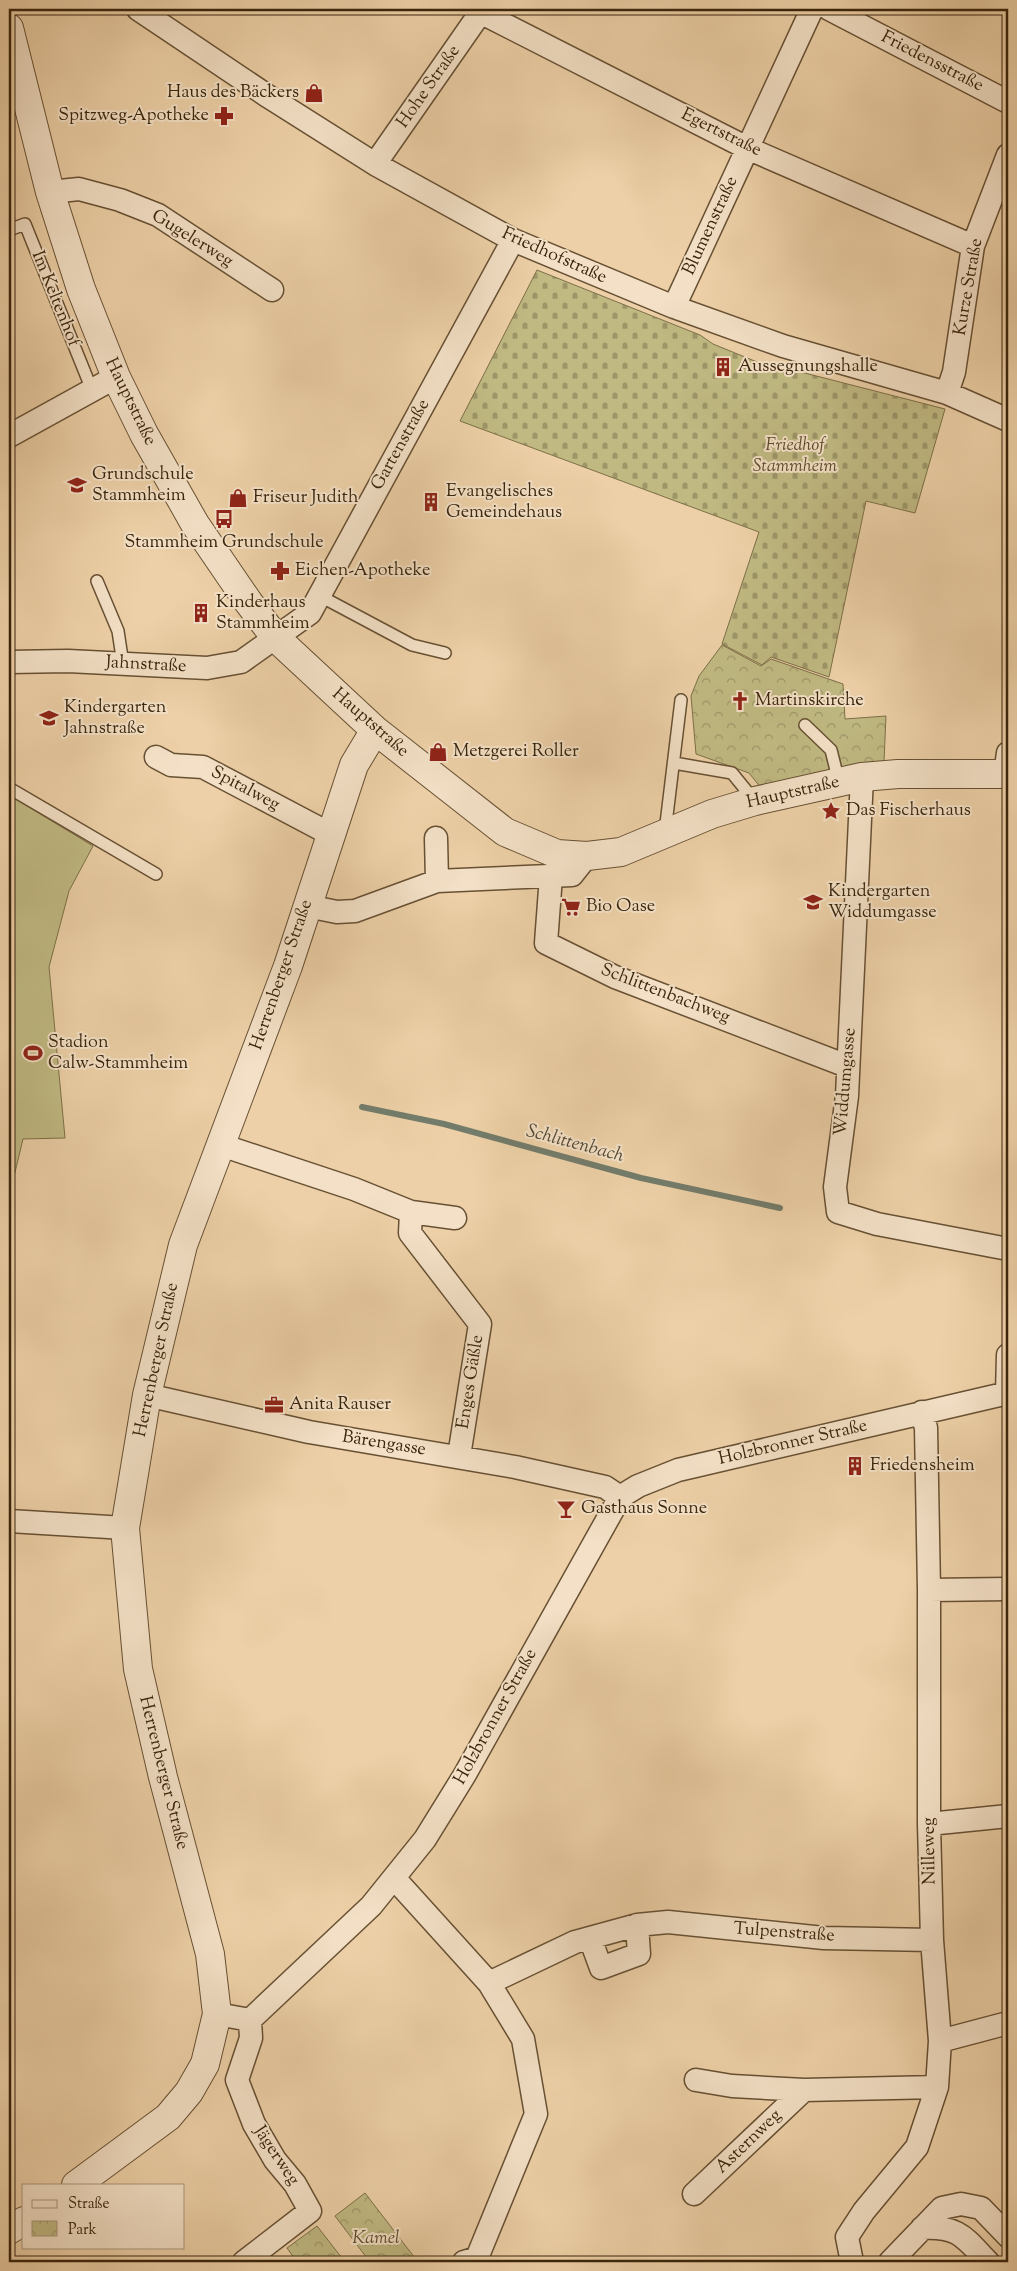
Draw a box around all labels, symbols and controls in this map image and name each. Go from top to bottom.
street label: Friedensstraße [876,25,988,99]
street label: Hohe Straße [391,40,467,134]
place label: Haus des Bäckers [167,80,299,106]
shop icon: Haus des Bäckers [303,82,325,104]
street label: Egertstraße [676,102,766,164]
place label: Spitzweg-Apotheke [58,103,209,129]
pharmacy icon: Spitzweg-Apotheke [213,105,235,127]
street label: Blumenstraße [677,172,745,280]
street label: Gugelerweg [146,204,238,275]
street label: Friedhofstraße [497,221,611,291]
street label: Kurze Straße [948,236,990,338]
street label: Im Keltenhof [24,247,86,352]
street label: Hauptstraße [98,354,162,450]
place label: Aussegnungshalle [738,354,878,380]
building icon: Aussegnungshalle [712,356,734,378]
street label: Gartenstraße [365,395,437,495]
park label: Friedhof Stammheim [753,433,838,480]
place label: Grundschule Stammheim [92,462,194,509]
school or university icon: Grundschule Stammheim [66,474,88,496]
place label: Evangelisches Gemeindehaus [446,479,562,526]
place label: Friseur Judith [253,485,359,511]
shop icon: Friseur Judith [227,487,249,509]
building icon: Evangelisches Gemeindehaus [420,491,442,513]
bus stop icon: Stammheim Grundschule [213,508,235,530]
place label: Stammheim Grundschule [124,530,324,556]
place label: Eichen-Apotheke [295,558,430,584]
pharmacy icon: Eichen-Apotheke [269,560,291,582]
place label: Kinderhaus Stammheim [216,590,310,637]
building icon: Kinderhaus Stammheim [190,602,212,624]
street label: Jahnstraße [104,650,187,680]
street label: Hauptstraße [326,682,414,764]
place label: Martinskirche [755,688,864,714]
church icon: Martinskirche [729,690,751,712]
place label: Kindergarten Jahnstraße [63,695,167,742]
school or university icon: Kindergarten Jahnstraße [38,707,60,729]
place label: Metzgerei Roller [453,739,579,765]
shop icon: Metzgerei Roller [427,741,449,763]
street label: Spitalweg [206,760,284,818]
street label: Hauptstraße [744,770,842,816]
place label: Das Fischerhaus [846,798,971,824]
place icon: Das Fischerhaus [820,800,842,822]
place label: Kindergarten Widdumgasse [828,879,937,926]
school or university icon: Kindergarten Widdumgasse [802,891,824,913]
place label: Bio Oase [586,894,655,920]
street label: Herrenberger Straße [244,896,320,1054]
supermarket icon: Bio Oase [560,896,582,918]
street label: Schlittenbachweg [596,957,734,1031]
street label: Widdumgasse [828,1027,864,1137]
place label: Stadion Calw-Stammheim [48,1030,188,1077]
sports icon: Stadion Calw-Stammheim [22,1042,44,1064]
water label: Schlittenbach [523,1118,628,1170]
street label: Herrenberger Straße [128,1280,186,1440]
street label: Enges Gäßle [451,1333,491,1431]
place label: Anita Rauser [289,1392,391,1418]
office icon: Anita Rauser [263,1394,285,1416]
street label: Holzbronner Straße [716,1413,870,1473]
street label: Bärengasse [340,1425,428,1463]
place label: Friedensheim [870,1453,975,1479]
building icon: Friedensheim [844,1455,866,1477]
place label: Gasthaus Sonne [581,1496,707,1522]
bar icon: Gasthaus Sonne [555,1498,577,1520]
street label: Holzbronner Straße [448,1644,544,1790]
street label: Herrenberger Straße [131,1693,195,1853]
street label: Nilleweg [916,1817,944,1885]
street label: Tulpenstraße [732,1916,836,1950]
street label: Asternweg [710,2104,788,2180]
street label: Jägerweg [246,2120,306,2191]
legend [22,2184,185,2248]
text: Straße [68,2194,110,2215]
text: Park [68,2220,97,2241]
park label: Kamel [352,2226,400,2252]

